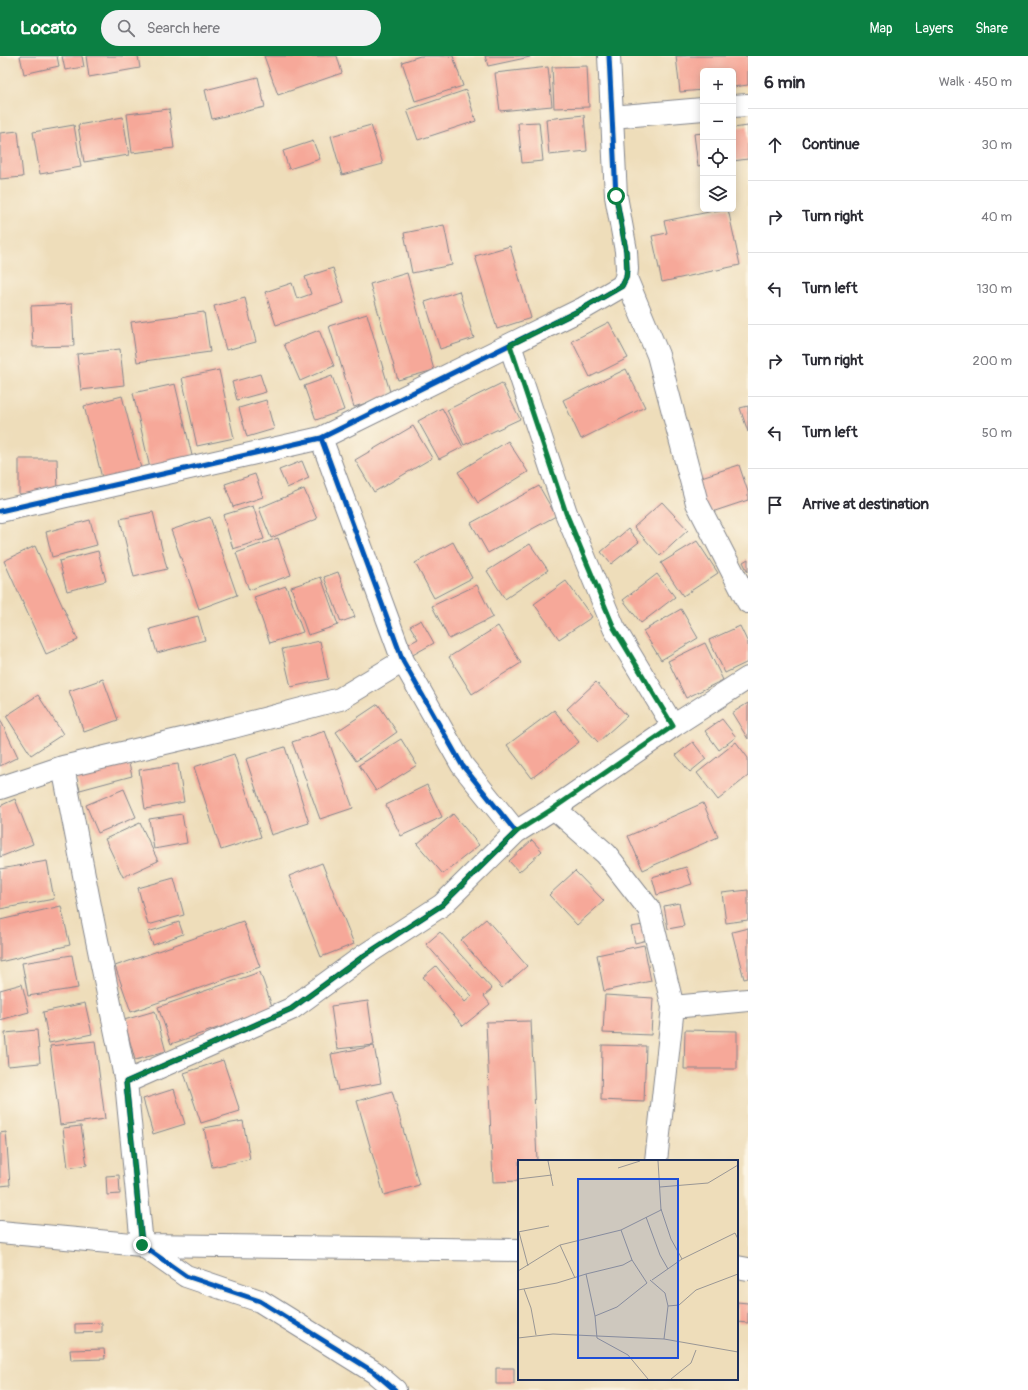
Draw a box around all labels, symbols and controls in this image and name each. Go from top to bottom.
search box [101,10,381,46]
text: Locato [20,16,77,40]
icon: search [115,17,137,39]
text: Search here [147,19,220,38]
text: Map [870,20,893,37]
text: Layers [915,20,953,37]
text: Share [975,20,1008,37]
map controls [700,68,736,212]
button: + [700,68,736,104]
text: 6 min [764,72,805,93]
text: Walk · 450 m [939,74,1012,90]
button: − [700,104,736,140]
icon: ahead [764,134,786,156]
text: Continue [802,135,860,154]
text: 30 m [982,137,1012,153]
button: locate [700,140,736,176]
button: layers [700,176,736,212]
route start [607,187,625,205]
icon: right [764,206,786,228]
text: Turn right [802,207,863,226]
text: 40 m [981,209,1012,225]
icon: left [764,278,786,300]
text: Turn left [802,279,858,298]
text: 130 m [976,281,1012,297]
icon: right [764,350,786,372]
text: Turn right [802,351,863,370]
text: 200 m [973,353,1012,369]
icon: left [764,422,786,444]
text: Turn left [802,423,858,442]
text: 50 m [982,425,1012,441]
icon: arrive [764,494,786,516]
text: Arrive at destination [802,495,929,514]
inset map [518,1160,738,1380]
route end [133,1236,151,1254]

